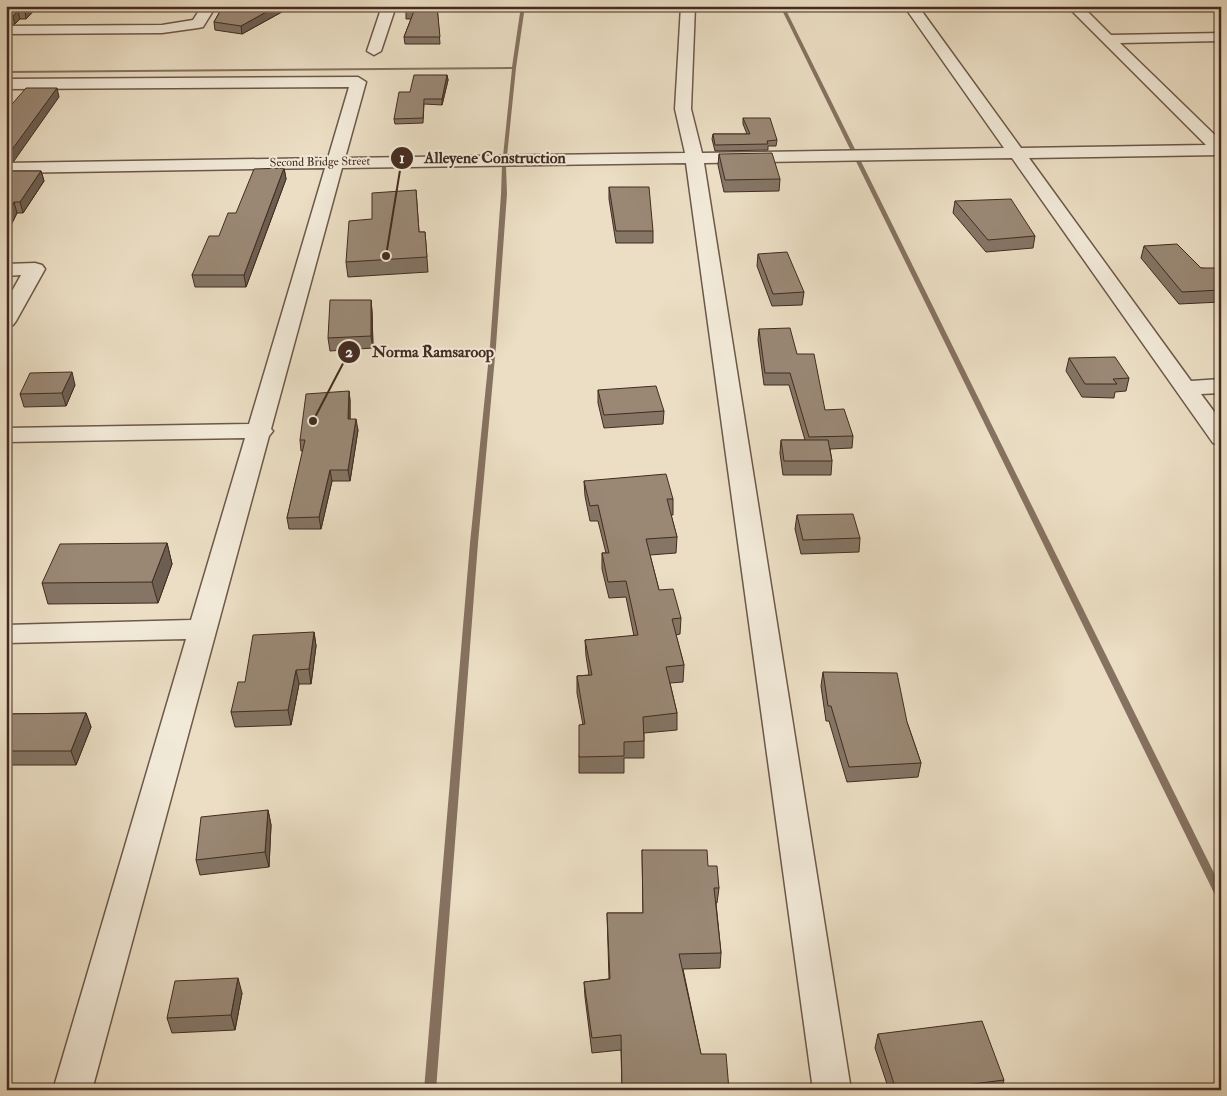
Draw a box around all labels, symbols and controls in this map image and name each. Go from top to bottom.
callout: Alleyene Construction [390,142,576,173]
text: Alleyene Construction [423,148,566,169]
text: 1 [399,149,405,168]
street label: Second Bridge Street [270,154,370,170]
callout: Norma Ramsaroop [337,336,504,367]
text: Norma Ramsaroop [371,342,494,363]
text: 2 [345,343,353,362]

